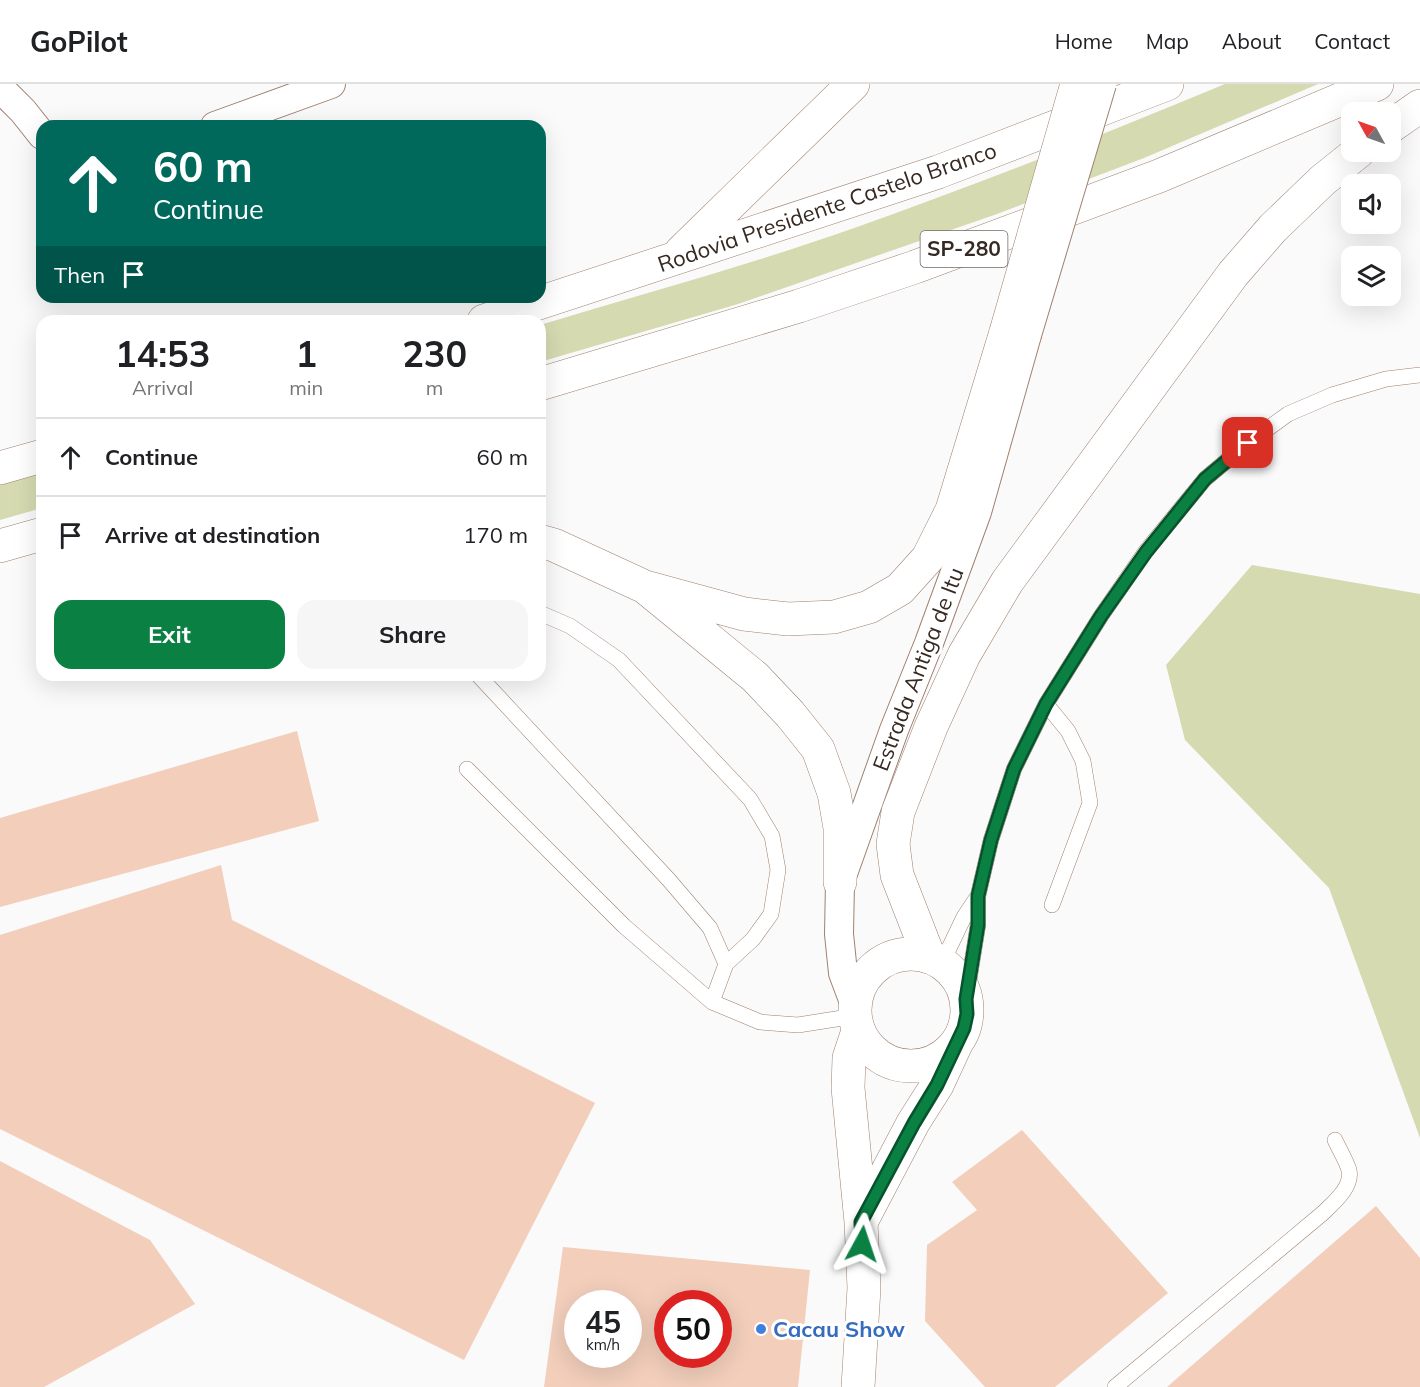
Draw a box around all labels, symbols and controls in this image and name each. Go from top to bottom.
text: GoPilot [30,24,128,59]
text: Home [1055,28,1113,54]
text: Map [1146,28,1189,54]
text: About [1222,28,1281,54]
text: Contact [1314,28,1390,54]
north arrow [1341,102,1401,162]
map controls [1341,102,1401,306]
street label: Rodovia Presidente Castelo Branco [654,136,1000,278]
text: 60 m [153,140,253,193]
icon: ahead [54,144,132,222]
button: sound [1341,174,1401,234]
text: Continue [153,192,264,226]
road number: SP-280 [920,231,1008,267]
button: layers [1341,246,1401,306]
icon: arrive [117,258,150,291]
text: Then [54,261,105,289]
text: 14:53 [115,331,210,376]
text: 1 [295,331,317,376]
text: 230 [402,331,467,376]
text: Arrival [132,375,193,400]
text: min [289,375,323,400]
text: m [426,375,443,400]
pin [1222,417,1273,468]
icon: arrive [1231,426,1264,459]
icon: ahead [54,441,87,474]
text: Continue [105,443,198,471]
text: 60 m [477,443,528,471]
icon: arrive [54,519,87,552]
text: Arrive at destination [105,521,320,549]
text: 170 m [463,521,528,549]
street label: Estrada Antiga de Itu [866,563,970,775]
button: Exit [54,600,285,669]
button: Share [297,600,528,669]
position arrow [830,1212,894,1276]
speed limit sign: 50 [654,1290,732,1368]
text: 45 [585,1303,621,1341]
place label: Cacau Show [773,1315,905,1343]
marker: Cacau Show [754,1322,768,1336]
text: km/h [586,1335,620,1354]

